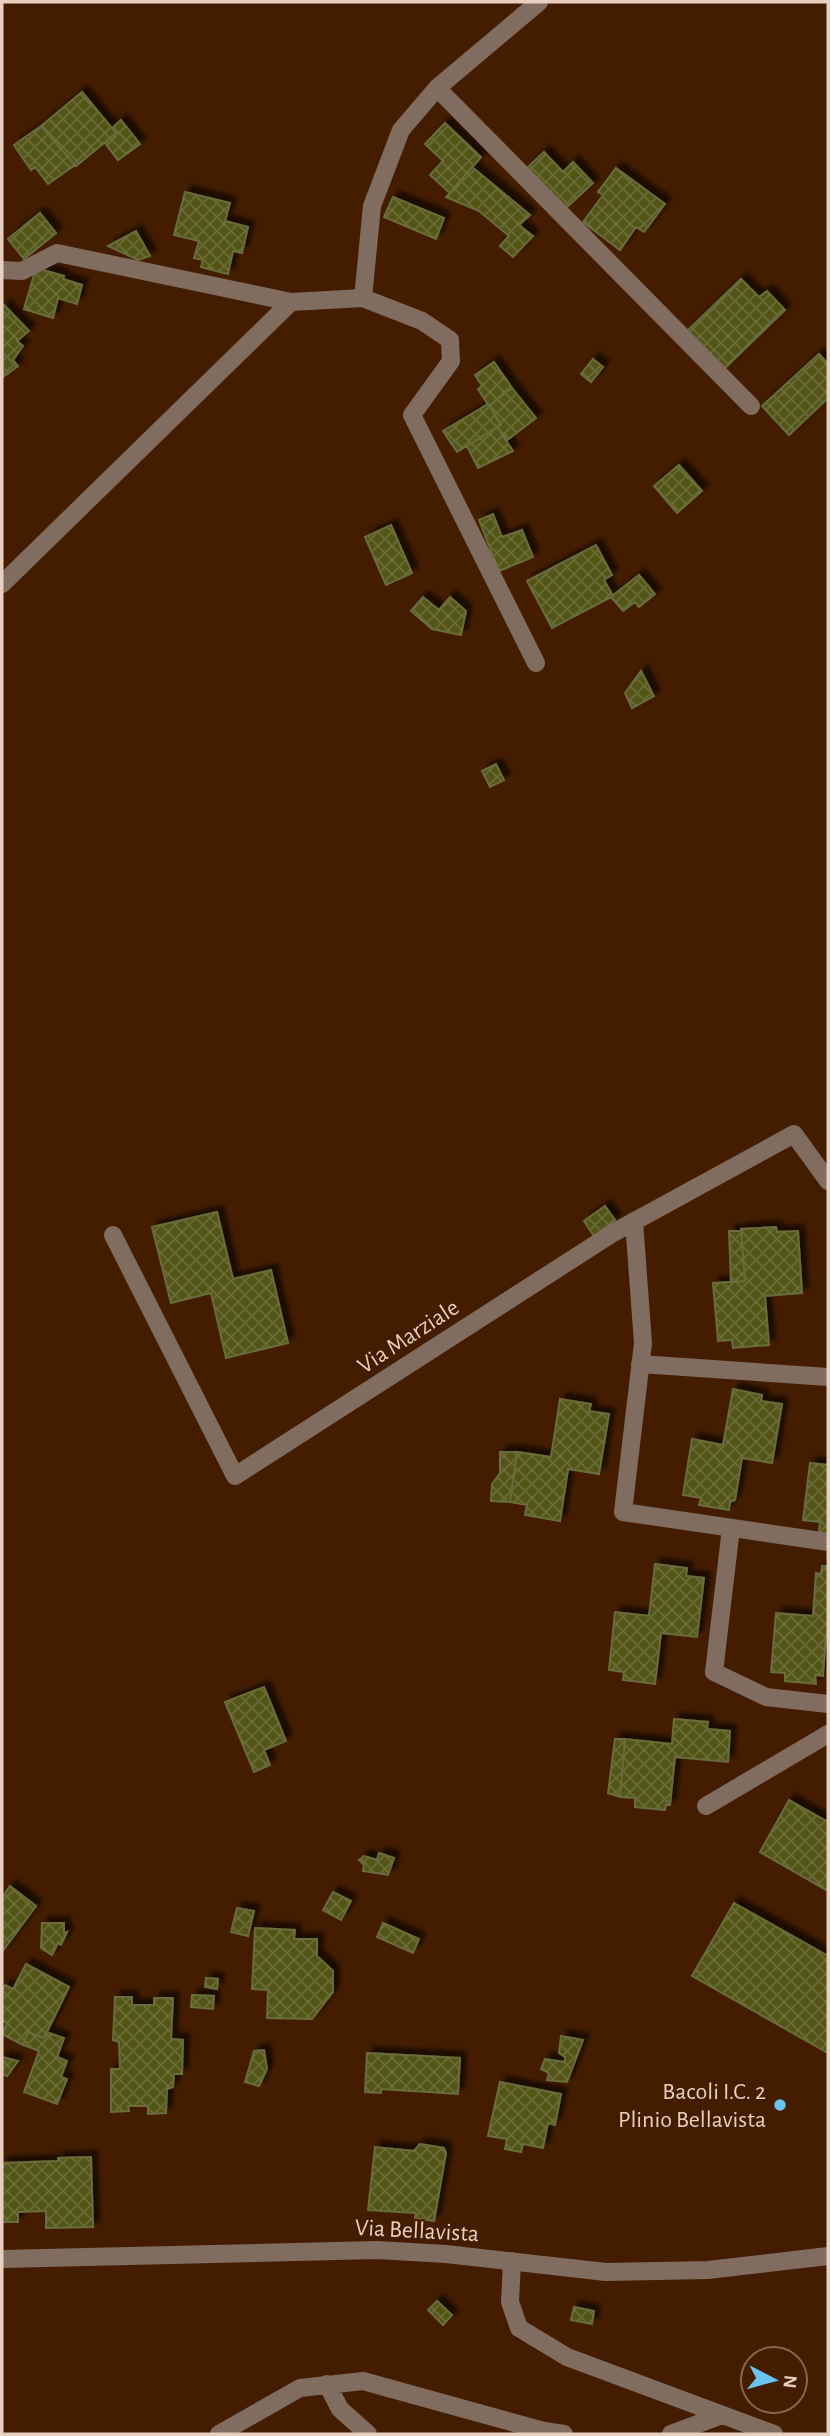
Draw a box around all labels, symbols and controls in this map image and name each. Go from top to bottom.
street label: Via Marziale [354,1295,464,1378]
place label: Bacoli I.C. 2 Plinio Bellavista [618,2080,766,2132]
marker: Bacoli I.C. 2 Plinio Bellavista [772,2097,788,2113]
street label: Via Bellavista [354,2216,480,2246]
north arrow [739,2345,809,2415]
text: N [779,2374,800,2389]

